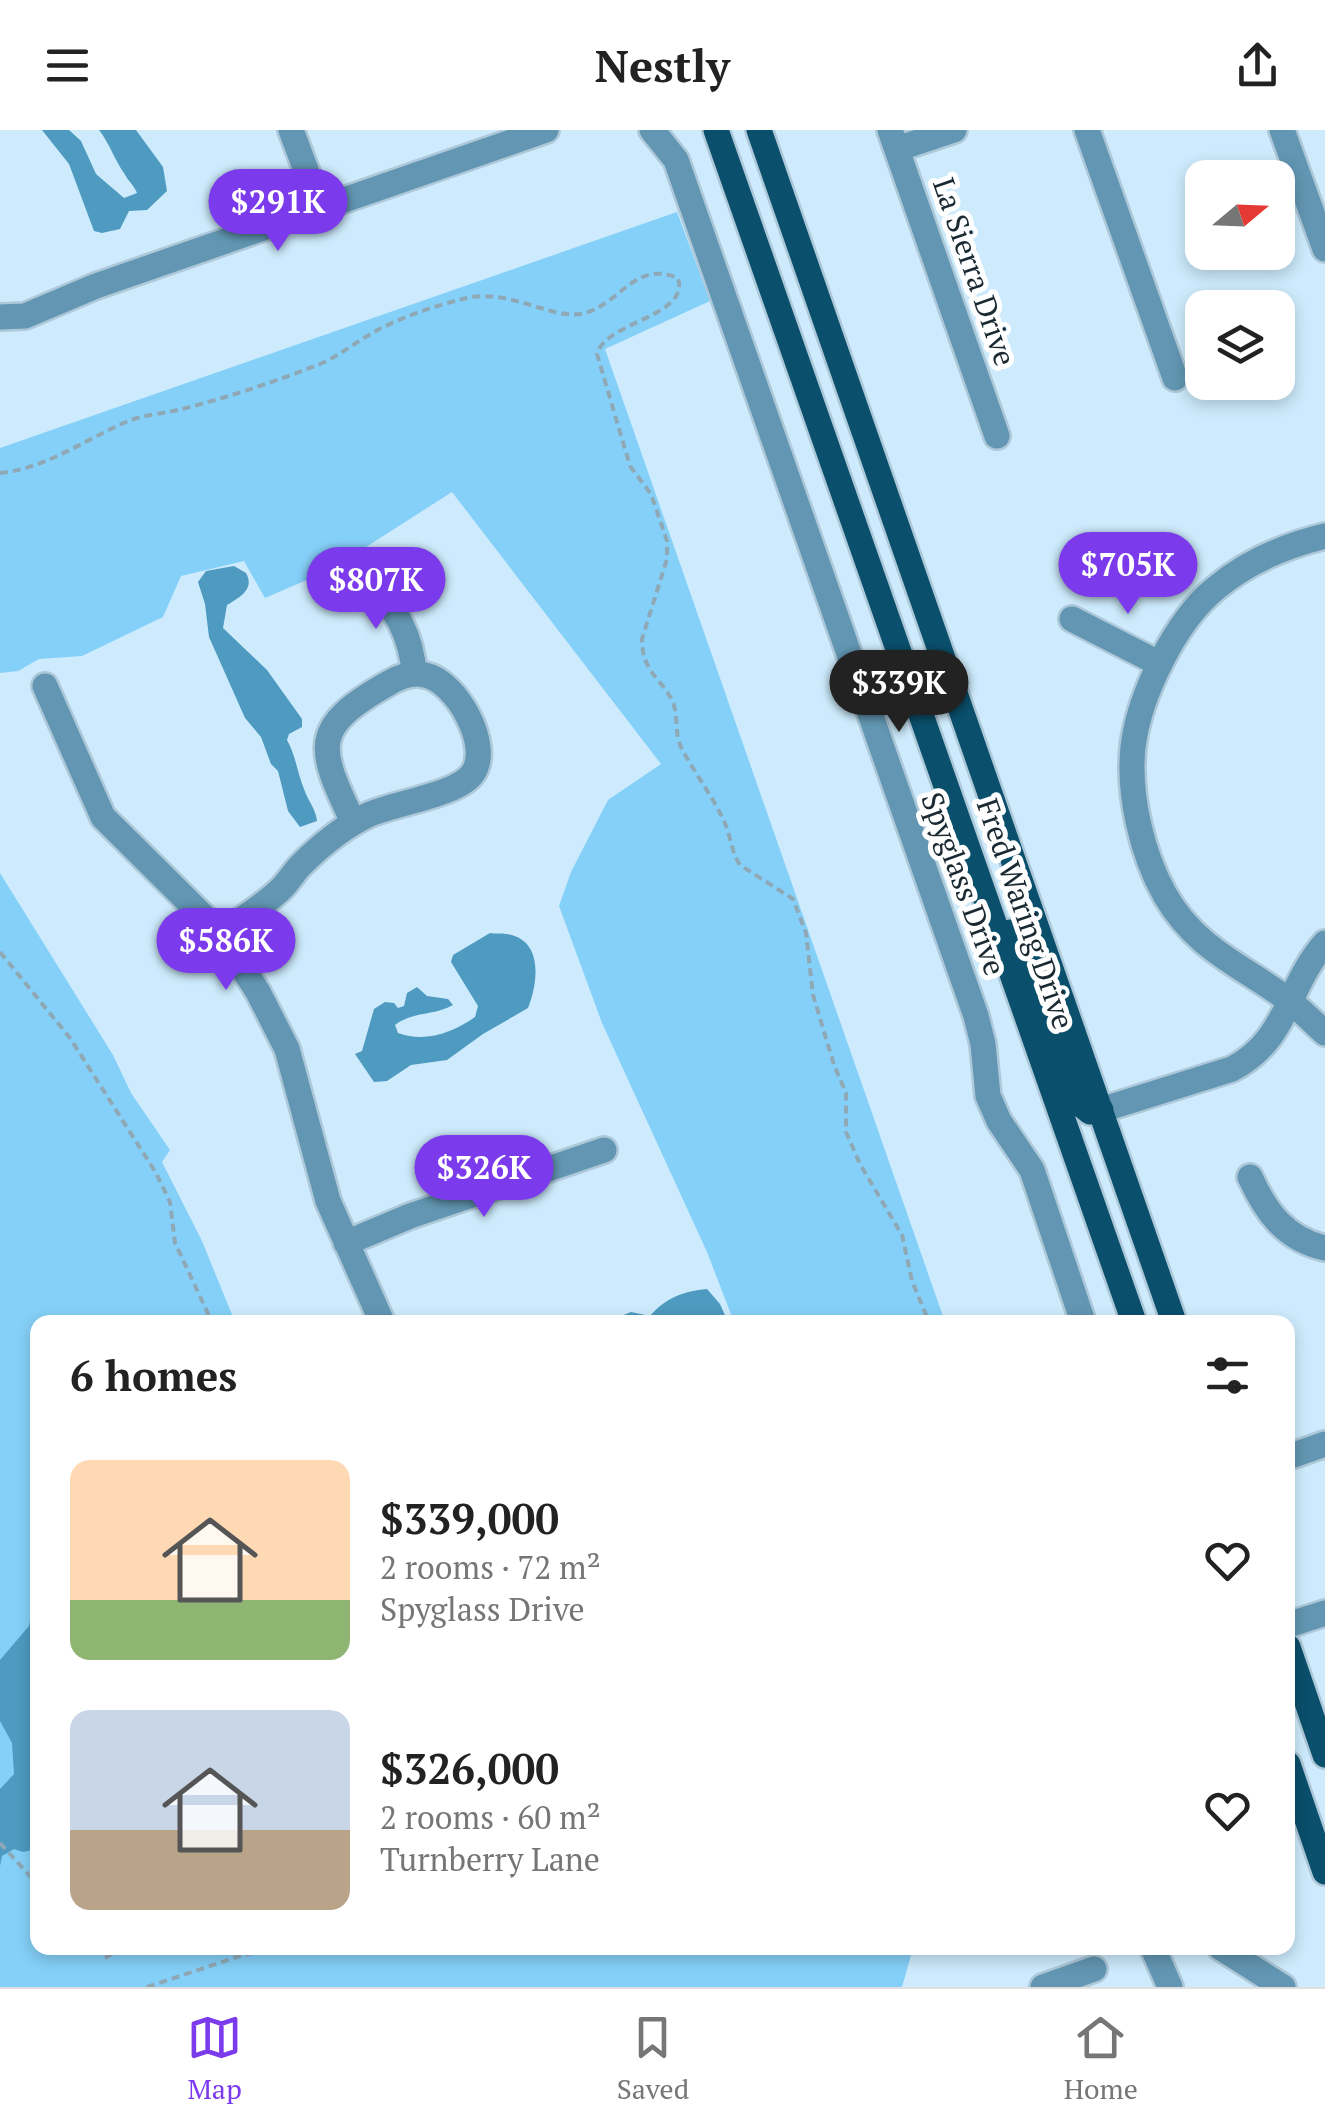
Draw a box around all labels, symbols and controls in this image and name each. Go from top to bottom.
text: Nestly [595,35,730,95]
icon: menu [40,38,95,93]
icon: share [1230,38,1285,93]
north arrow [1185,160,1295,270]
map controls [1185,160,1295,400]
pin: $291K [208,169,348,254]
street label: La Sierra Drive [924,172,1026,371]
text: $291K [230,180,326,222]
button: layers [1185,290,1295,400]
pin: $705K [1058,532,1198,617]
text: $705K [1080,543,1176,585]
pin: $807K [306,547,446,632]
text: $807K [328,558,424,600]
pin: $339K [829,650,969,735]
text: $339K [851,661,947,703]
street label: Spyglass Drive [912,787,1016,981]
street label: Fred Waring Drive [968,793,1084,1034]
pin: $586K [156,908,296,993]
text: $586K [178,919,274,961]
pin: $326K [414,1135,554,1220]
text: $326K [436,1146,532,1188]
text: 6 homes [70,1347,237,1403]
icon: filters [1200,1348,1255,1403]
text: $339,000 [380,1490,559,1546]
icon: home [150,1500,270,1620]
icon: heart [1200,1533,1255,1588]
text: 2 rooms · 72 m² [380,1546,601,1588]
text: Spyglass Drive [380,1588,585,1630]
text: $326,000 [380,1740,559,1796]
icon: home [150,1750,270,1870]
icon: heart [1200,1783,1255,1838]
text: 2 rooms · 60 m² [380,1796,601,1838]
text: Turnberry Lane [380,1838,600,1880]
tab: Map [187,2010,242,2107]
tab: Saved [617,2010,689,2107]
tab: Home [1064,2010,1138,2107]

